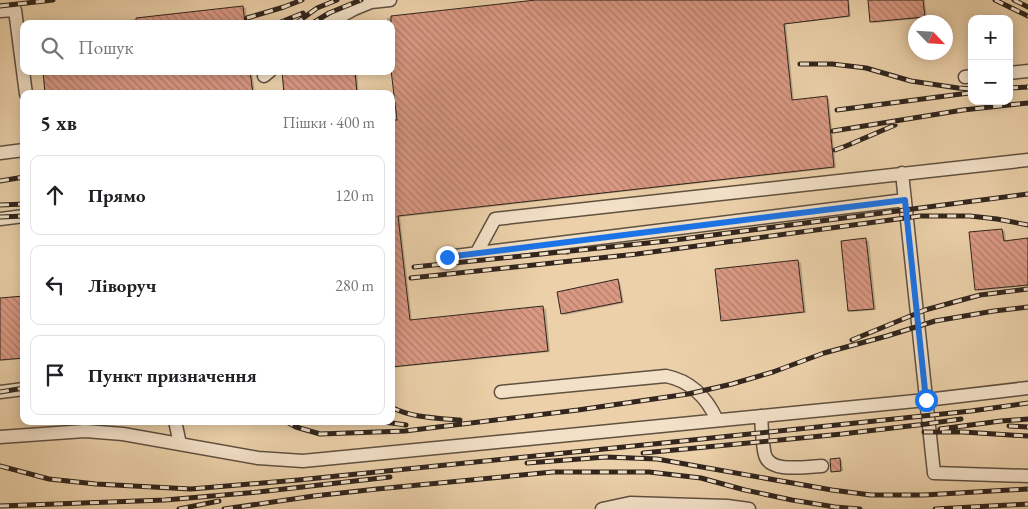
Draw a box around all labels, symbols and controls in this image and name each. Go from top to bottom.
north arrow [908,15,953,60]
map controls [968,15,1013,105]
button: + [968,15,1013,60]
search box [20,20,395,75]
icon: search [38,34,66,62]
text: Пошук [78,35,134,60]
button: − [968,60,1013,105]
text: 5 хв [40,109,77,136]
text: Пішки · 400 m [282,112,375,133]
icon: ahead [41,181,69,209]
text: Прямо [88,183,146,208]
text: 120 m [335,185,374,206]
route end [436,246,459,269]
icon: left [41,271,69,299]
text: Ліворуч [88,273,156,298]
text: 280 m [335,275,374,296]
icon: arrive [41,361,69,389]
text: Пункт призначення [88,363,257,388]
route start [915,389,938,412]

